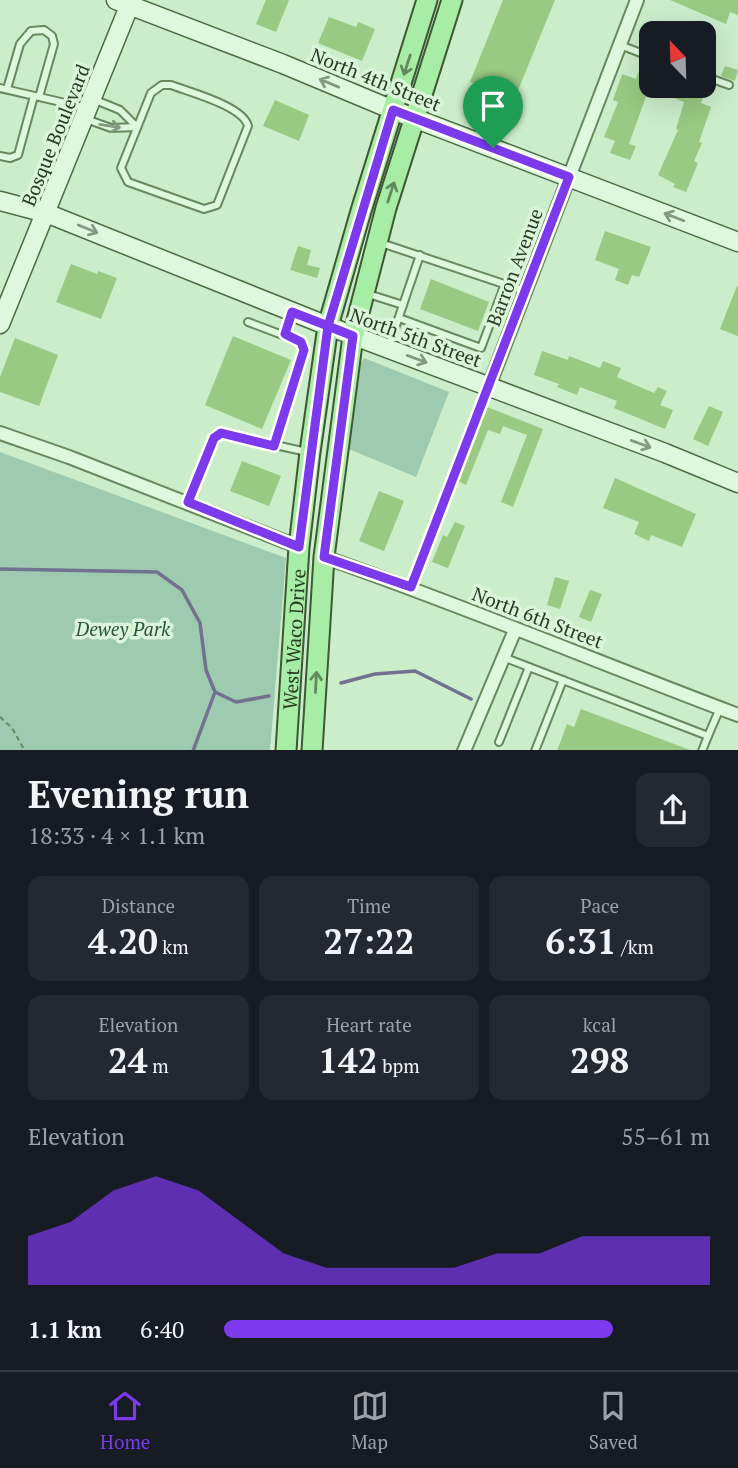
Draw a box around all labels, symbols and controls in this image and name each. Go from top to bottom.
north arrow [639,21,716,98]
map controls [639,21,716,98]
street label: North 4th Street [307,42,445,116]
one-way arrow [400,54,413,76]
street label: Bosque Boulevard [15,60,95,210]
one-way arrow [319,76,340,89]
pin [463,76,523,148]
icon: arrive [474,87,512,125]
one-way arrow [98,119,121,132]
one-way arrow [386,182,398,204]
street label: Barron Avenue [480,205,548,329]
one-way arrow [664,210,686,223]
one-way arrow [77,224,99,237]
street label: North 5th Street [347,302,485,372]
one-way arrow [405,354,427,367]
one-way arrow [630,439,652,451]
street label: West Waco Drive [276,568,310,710]
street label: North 6th Street [469,581,607,653]
park label: Dewey Park [75,616,171,641]
one-way arrow [310,671,323,694]
text: Evening run [28,769,249,819]
button: share [636,773,710,847]
text: 18:33 · 4 × 1.1 km [28,820,205,851]
text: Distance [102,893,175,918]
text: Time [347,893,391,918]
text: Pace [580,893,619,918]
text: 4.20 [88,918,158,964]
text: 27:22 [323,918,415,964]
text: 6:31 [545,918,617,964]
text: km [158,934,189,959]
text: /km [617,934,654,959]
text: Elevation [98,1012,178,1037]
text: Heart rate [326,1012,412,1037]
text: kcal [583,1012,617,1037]
text: 24 [108,1037,148,1083]
text: 142 [318,1037,378,1083]
text: 298 [570,1037,629,1083]
text: m [148,1053,169,1078]
text: bpm [378,1053,420,1078]
text: Elevation [28,1121,125,1152]
text: 55–61 m [621,1121,710,1152]
text: 1.1 km [28,1314,102,1345]
text: 6:40 [140,1314,184,1345]
tab: Home [100,1387,150,1454]
tab: Map [351,1387,389,1454]
tab: Saved [589,1387,638,1454]

